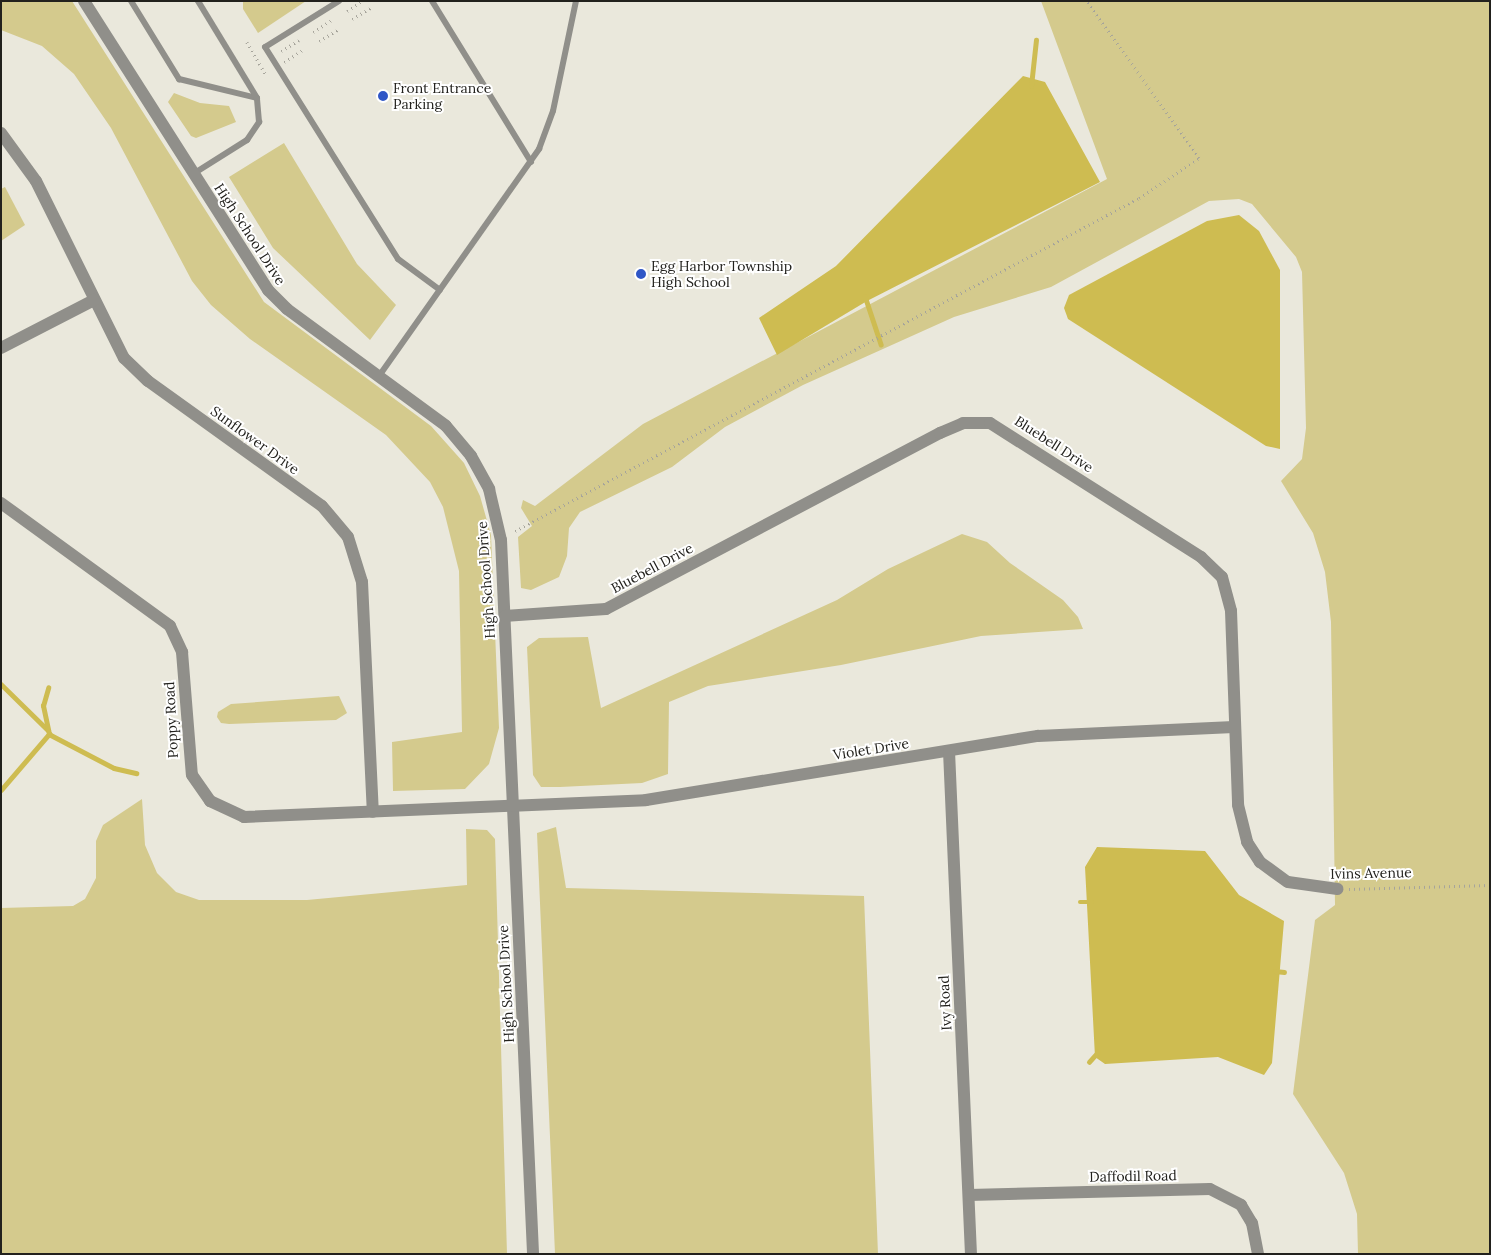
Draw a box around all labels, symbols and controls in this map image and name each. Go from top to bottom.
place label: Front Entrance Parking [393,80,491,112]
marker: Front Entrance Parking [377,90,389,102]
street label: High School Drive [211,180,289,288]
place label: Egg Harbor Township High School [651,258,792,290]
marker: Egg Harbor Township High School [635,268,647,280]
street label: Sunflower Drive [208,402,302,478]
street label: Bluebell Drive [1012,412,1096,476]
street label: High School Drive [474,521,498,639]
street label: Bluebell Drive [608,539,696,597]
street label: Poppy Road [161,681,181,759]
street label: Violet Drive [832,735,910,763]
street label: Ivins Avenue [1330,864,1412,882]
street label: High School Drive [495,925,517,1043]
street label: Ivy Road [935,975,955,1031]
street label: Daffodil Road [1089,1167,1177,1185]

